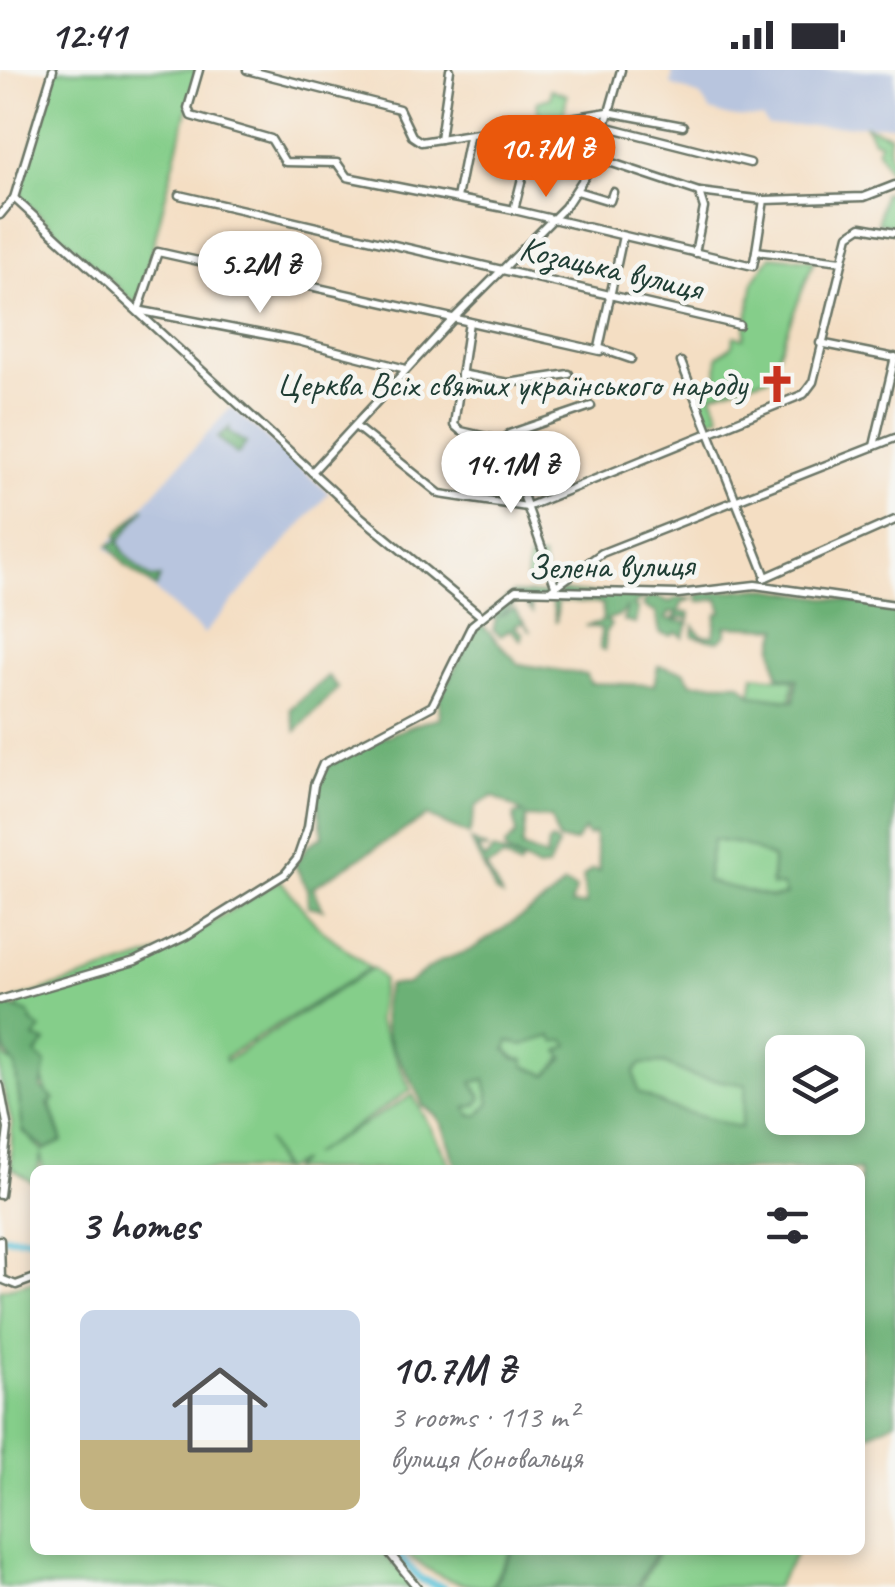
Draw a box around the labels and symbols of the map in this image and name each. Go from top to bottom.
pin: 10.7M ₴ [454,115,638,200]
street label: Козацька вулиця [515,225,710,312]
pin: 5.2M ₴ [179,231,341,316]
place label: Церква Всіх святих українського народу [276,362,749,407]
church icon: Церква Всіх святих українського народу [756,363,798,405]
pin: 14.1M ₴ [419,431,603,516]
street label: Зелена вулиця [527,542,698,590]

